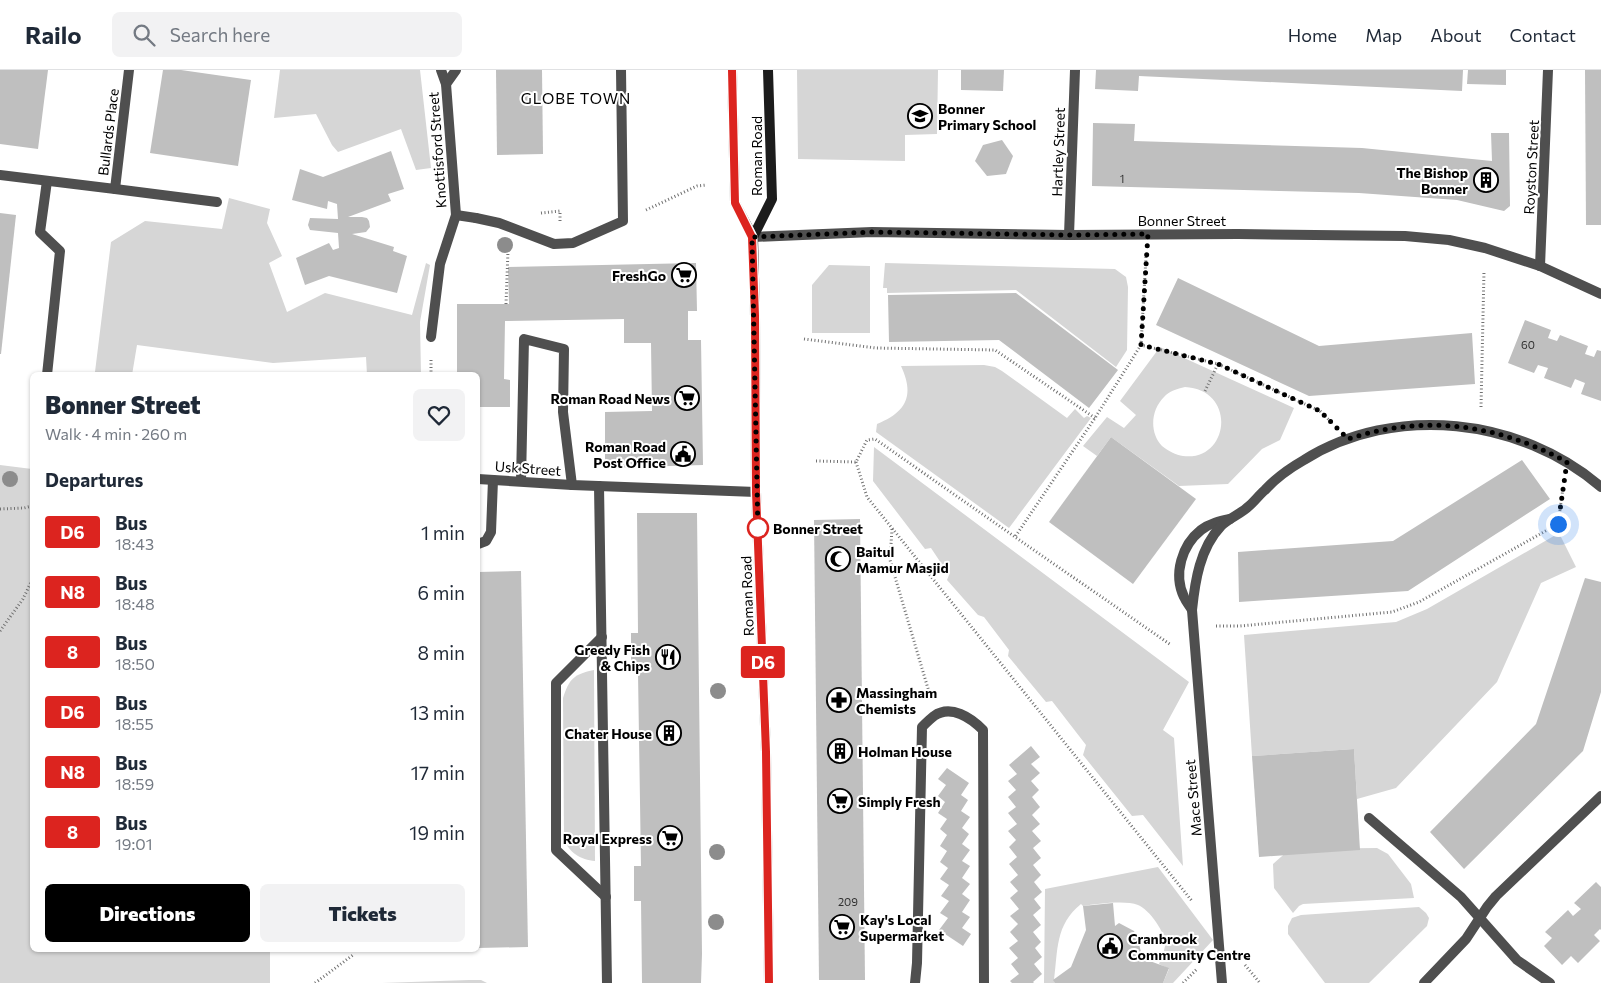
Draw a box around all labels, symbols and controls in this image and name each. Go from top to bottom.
search box [112,12,462,57]
text: Railo [25,20,82,49]
icon: search [130,21,158,49]
text: Search here [170,23,270,46]
text: Home [1288,24,1337,46]
text: Map [1365,24,1402,46]
text: About [1430,24,1482,46]
text: Contact [1510,24,1576,46]
street label: Bullards Place [94,87,122,177]
district label: GLOBE TOWN [521,89,631,107]
street label: Knottisford Street [424,91,450,209]
place label: Bonner Primary School [938,100,1036,133]
school or university icon: Bonner Primary School [907,103,933,129]
street label: Hartley Street [1048,107,1068,197]
street label: Roman Road [748,116,765,196]
street label: Royston Street [1520,119,1542,215]
place label: The Bishop Bonner [1396,164,1468,197]
building icon: The Bishop Bonner [1473,167,1499,193]
house number: 1 [1120,172,1124,185]
street label: Bonner Street [1138,212,1227,229]
supermarket icon: FreshGo [671,262,697,288]
place label: FreshGo [612,267,666,284]
house number: 60 [1521,338,1535,351]
supermarket icon: Roman Road News [674,385,700,411]
button: heart [413,389,465,441]
text: Bonner Street [45,390,201,419]
place label: Roman Road News [551,390,670,407]
text: Walk · 4 min · 260 m [45,424,187,443]
place label: Roman Road Post Office [585,438,666,471]
public building icon: Roman Road Post Office [670,441,696,467]
street label: Usk Street [494,457,562,479]
text: Departures [45,468,143,491]
text: Bus [115,511,147,534]
your location [1546,512,1571,537]
marker: Bonner Street [747,517,769,539]
place label: Bonner Street [773,520,863,537]
text: D6 [60,521,85,543]
text: 1 min [421,521,465,544]
text: 18:43 [115,534,154,553]
place label: Baitul Mamur Masjid [856,543,949,576]
mosque icon: Baitul Mamur Masjid [825,546,851,572]
street label: Roman Road [737,556,757,636]
text: Bus [115,571,147,594]
text: N8 [60,581,85,603]
text: 6 min [417,581,465,604]
text: 18:48 [115,594,155,613]
text: Bus [115,631,147,654]
text: 8 [67,641,78,663]
text: 8 min [417,641,465,664]
place label: Greedy Fish & Chips [574,641,650,674]
restaurant icon: Greedy Fish & Chips [655,644,681,670]
line badge: D6 [740,646,786,678]
text: D6 [751,651,775,673]
text: 18:50 [115,654,155,673]
place label: Massingham Chemists [856,684,937,717]
pharmacy icon: Massingham Chemists [826,687,852,713]
text: Bus [115,691,147,714]
text: D6 [60,701,85,723]
text: 13 min [410,701,465,724]
text: 18:55 [115,714,154,733]
building icon: Chater House [656,720,682,746]
place label: Chater House [565,725,652,742]
building icon: Holman House [827,738,853,764]
place label: Holman House [858,743,952,760]
text: Bus [115,751,147,774]
street label: Mace Street [1181,759,1205,837]
text: N8 [60,761,85,783]
text: 17 min [411,761,465,784]
text: 18:59 [115,774,154,793]
supermarket icon: Simply Fresh [827,788,853,814]
place label: Simply Fresh [858,793,941,810]
text: Bus [115,811,147,834]
text: 8 [67,821,78,843]
text: 19 min [409,821,465,844]
supermarket icon: Royal Express [657,825,683,851]
place label: Royal Express [563,830,652,847]
text: 19:01 [115,834,153,853]
button: Directions [45,884,250,942]
button: Tickets [260,884,465,942]
house number: 209 [838,895,858,908]
place label: Kay's Local Supermarket [860,911,944,944]
supermarket icon: Kay's Local Supermarket [829,914,855,940]
place label: Cranbrook Community Centre [1128,930,1251,963]
public building icon: Cranbrook Community Centre [1097,933,1123,959]

